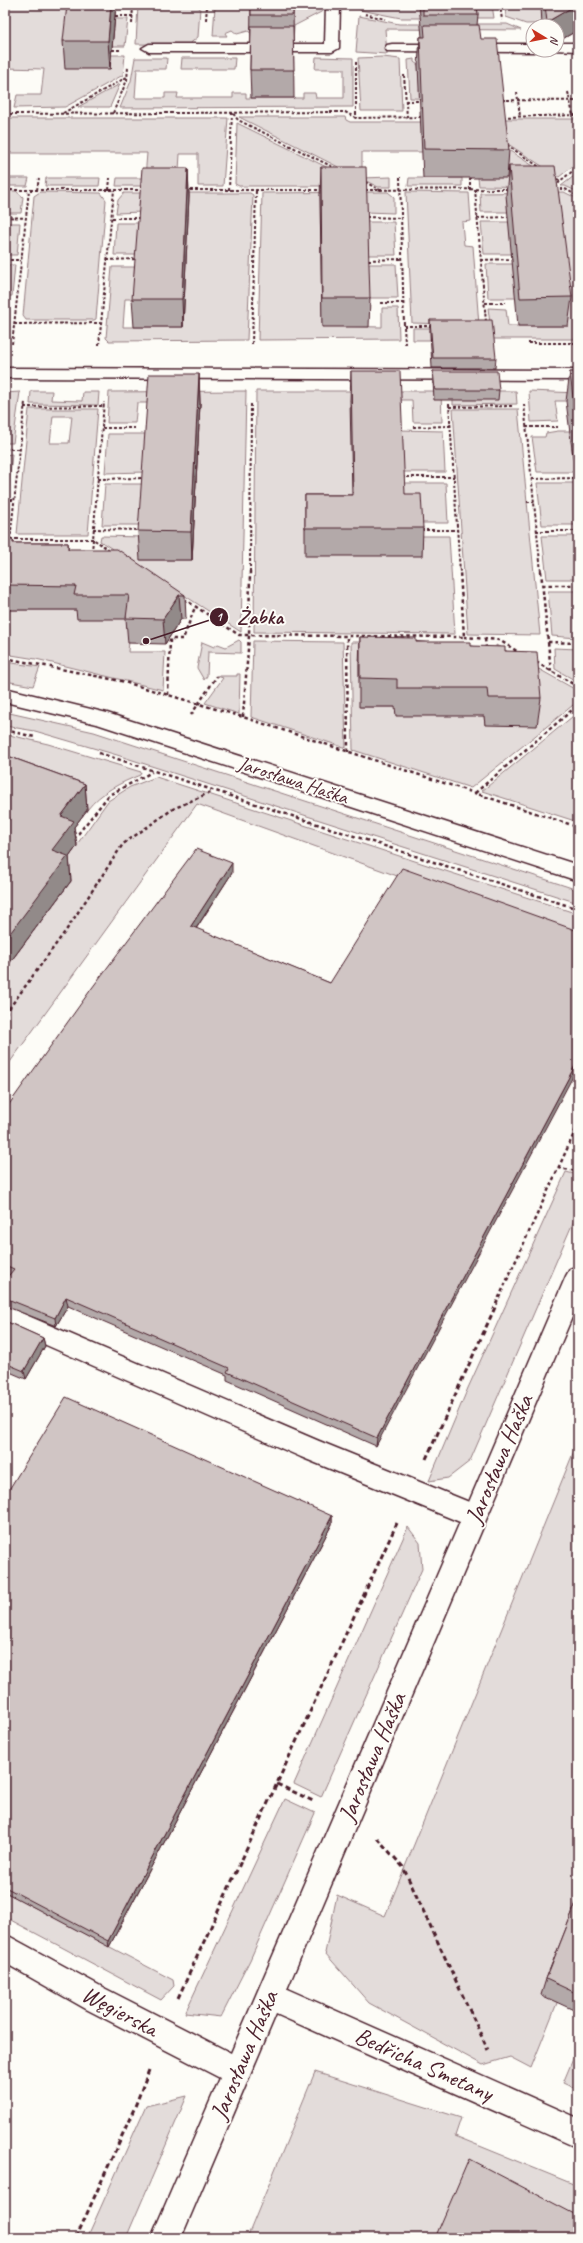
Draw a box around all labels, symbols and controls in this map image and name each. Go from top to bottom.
north arrow [525,18,565,58]
text: N [547,35,562,46]
callout: Żabka [209,600,291,633]
text: Żabka [237,604,284,630]
text: 1 [216,609,223,625]
street label: Jarosława Haška [234,750,352,810]
street label: Jarosława Haška [458,1389,540,1529]
street label: Jarosława Haška [331,1687,413,1827]
street label: Węgierska [77,1979,165,2044]
street label: Jarosława Haška [203,1985,285,2125]
street label: Bedřicha Smetany [350,2020,499,2109]

